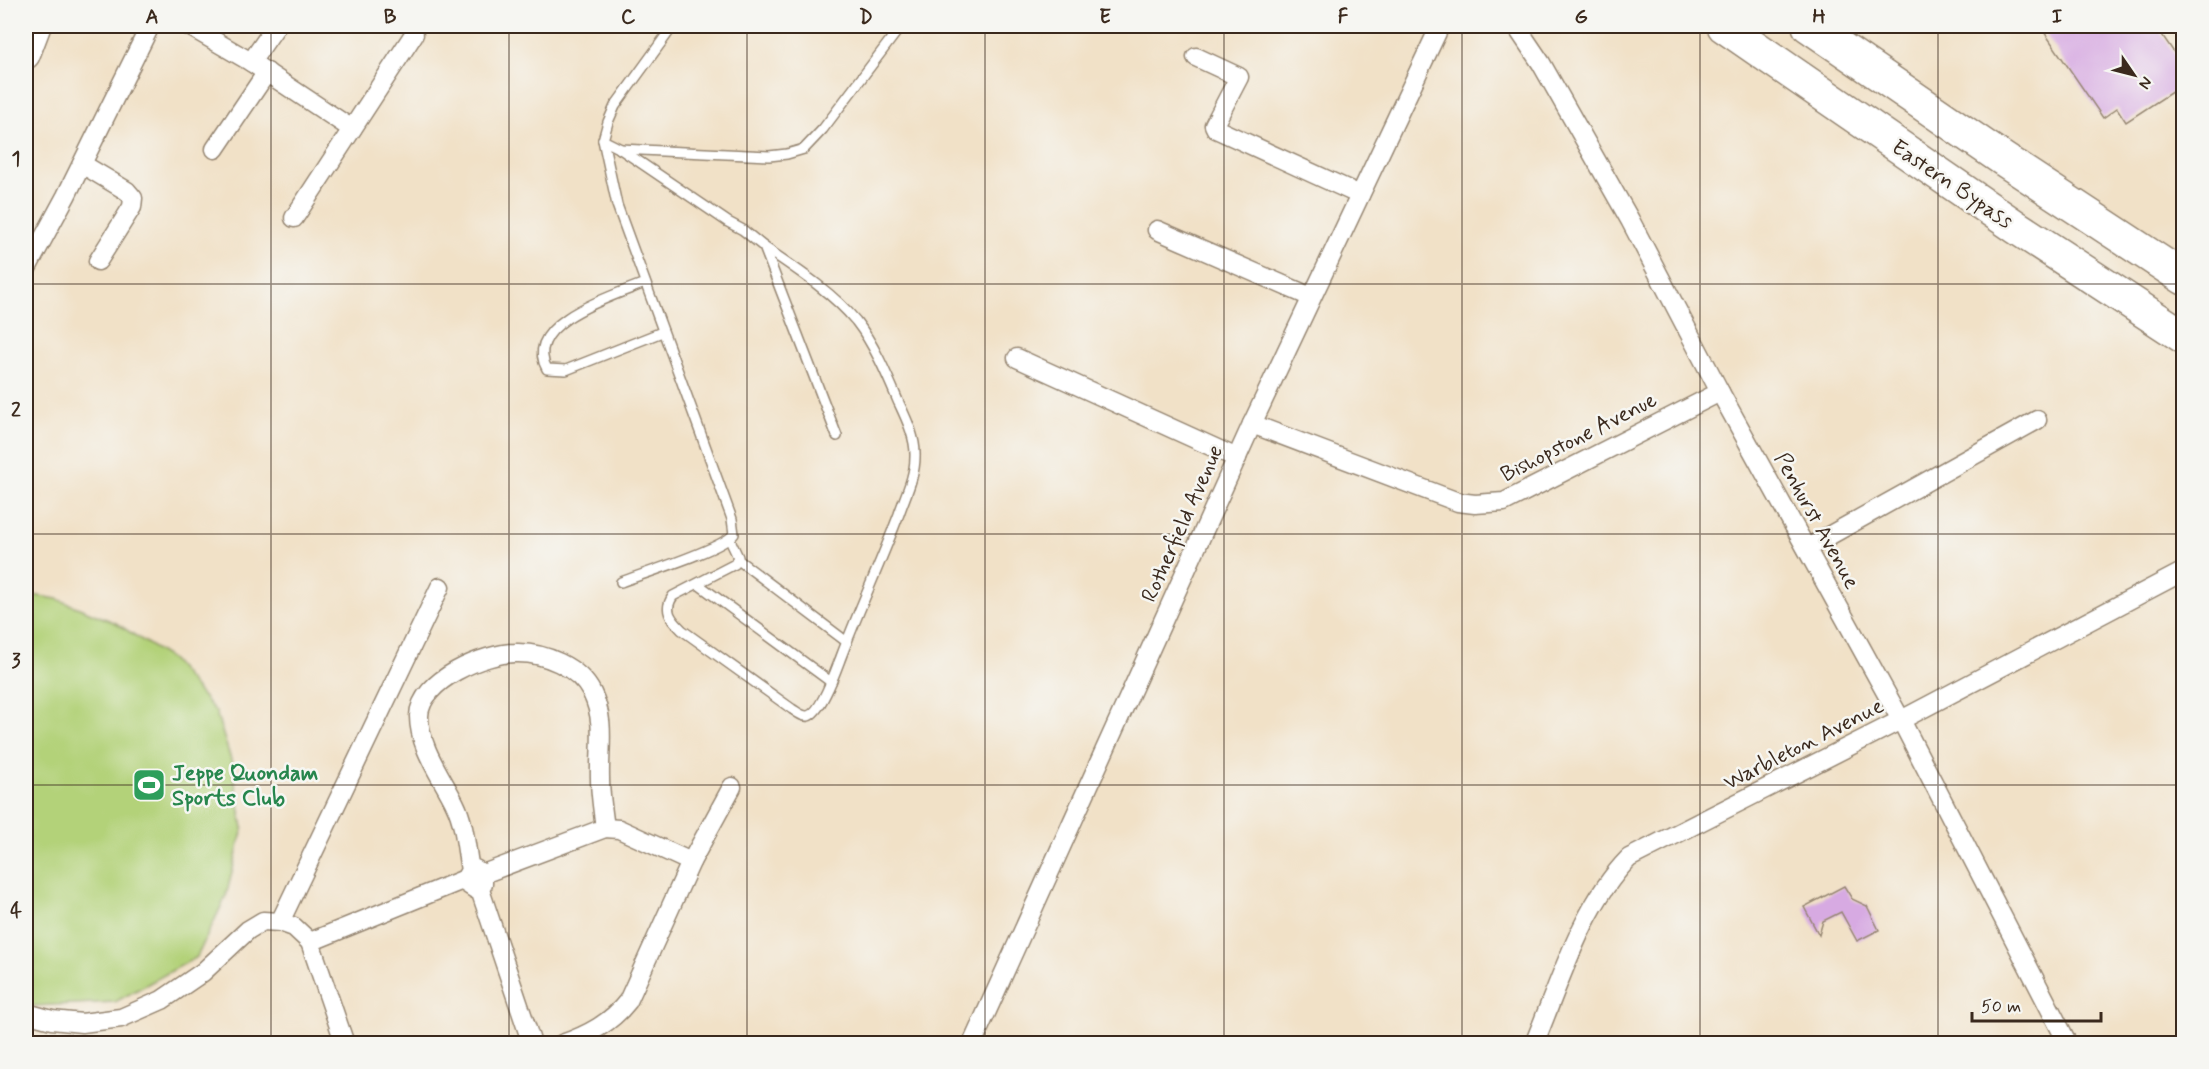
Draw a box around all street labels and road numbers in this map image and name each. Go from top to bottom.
street label: Eastern Bypass [1886,134,2018,236]
street label: Bishopstone Avenue [1496,386,1662,489]
street label: Rotherfield Avenue [1136,441,1230,607]
street label: Penhurst Avenue [1767,448,1865,594]
street label: Warbleton Avenue [1719,692,1889,797]

